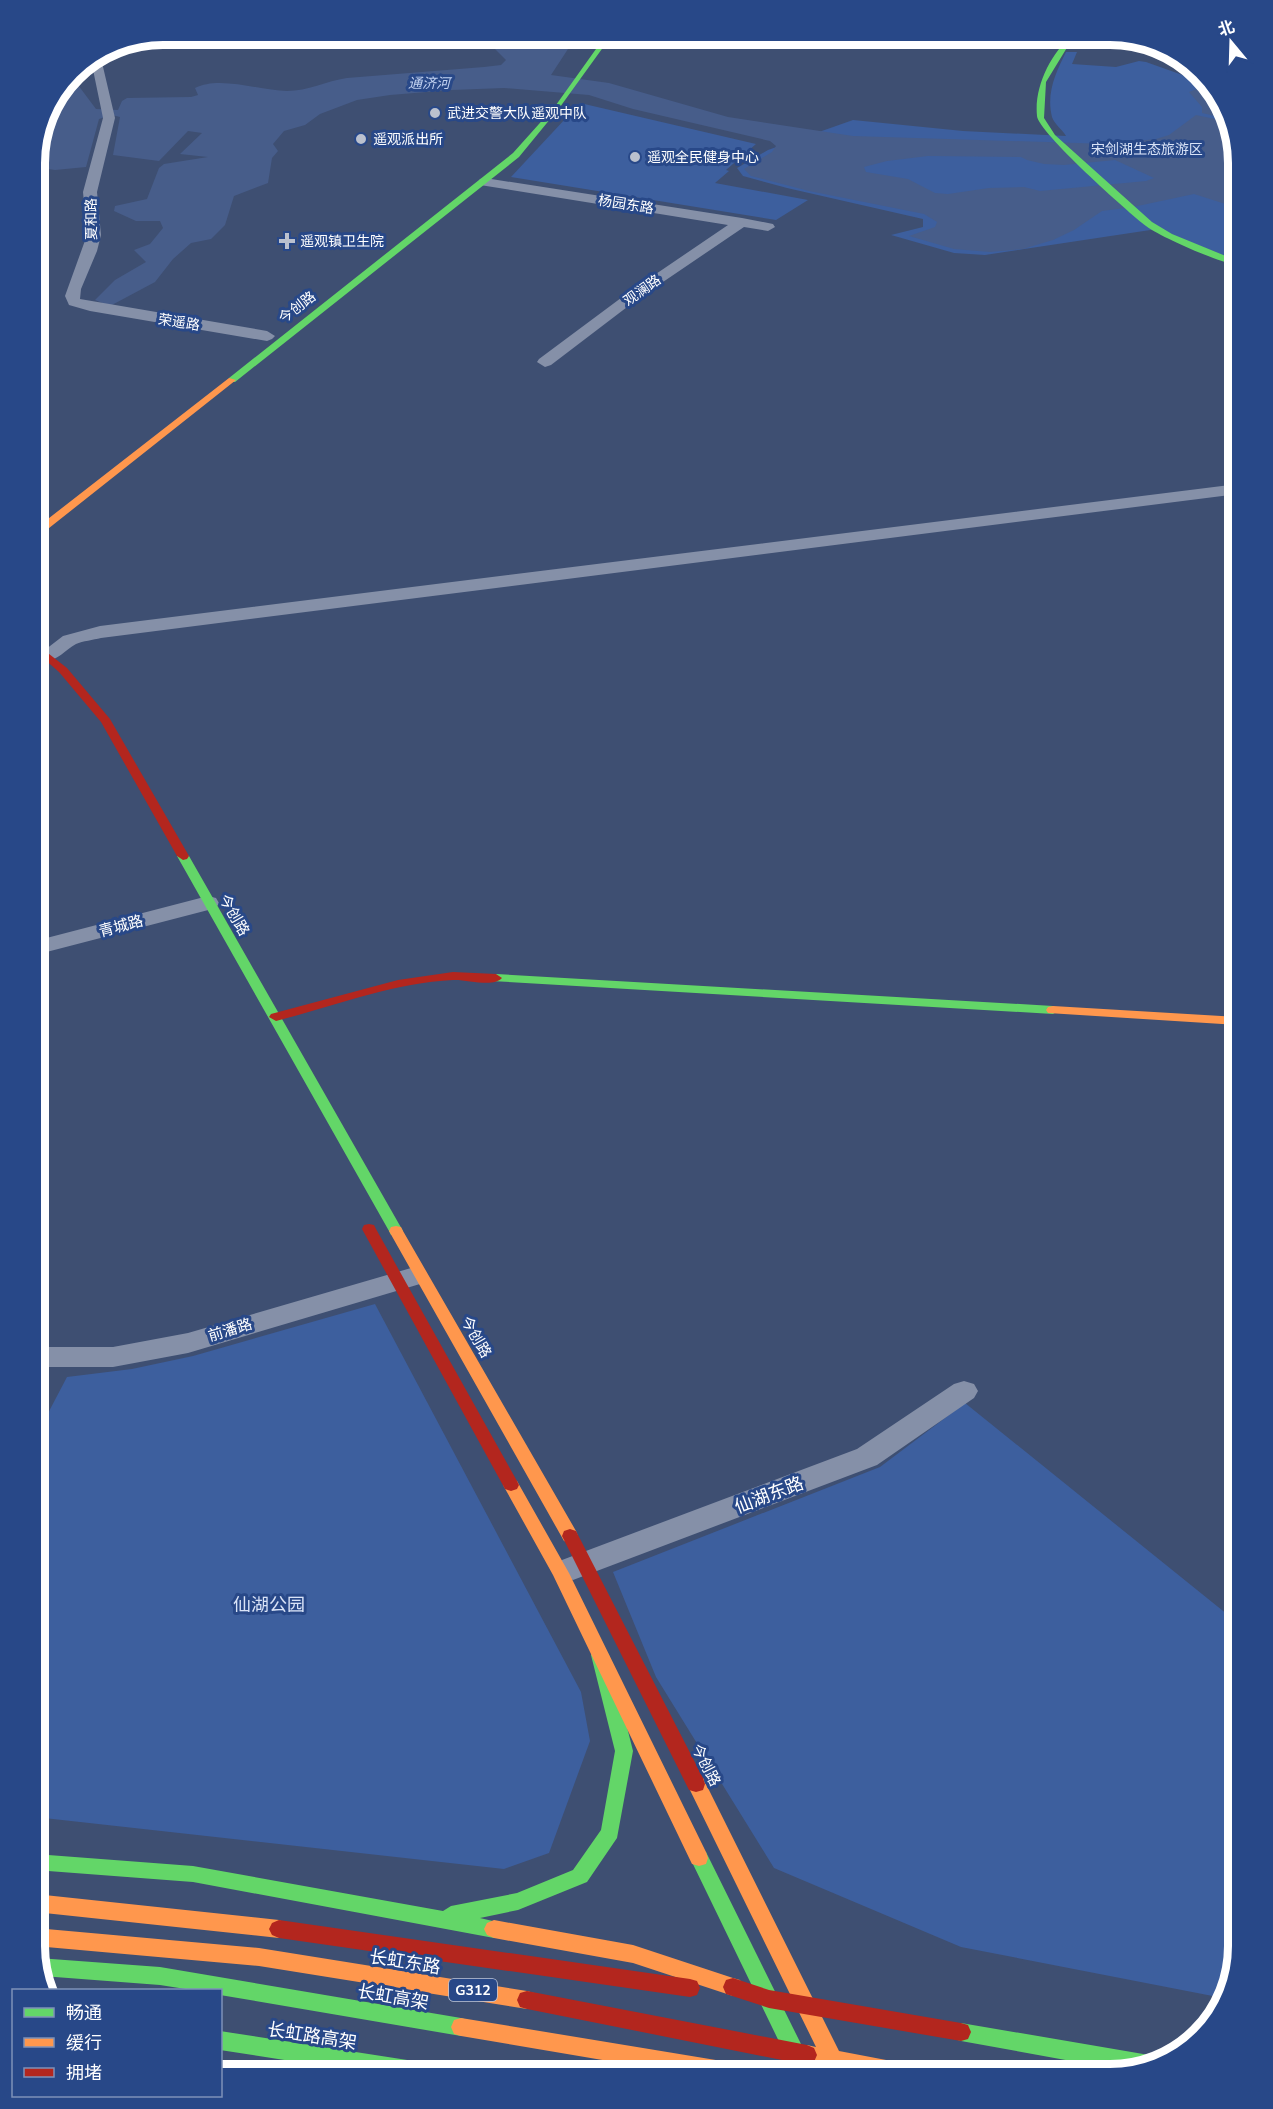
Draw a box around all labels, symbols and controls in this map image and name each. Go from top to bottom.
north arrow [1201,12,1261,72]
text: 北 [1215,16,1238,42]
water label: 通济河 [408,74,453,93]
place label: 武进交警大队遥观中队 [447,104,587,123]
marker: 武进交警大队遥观中队 [428,106,442,120]
place label: 遥观派出所 [373,130,443,149]
marker: 遥观派出所 [354,132,368,146]
park label: 宋剑湖生态旅游区 [1091,140,1203,159]
place label: 遥观全民健身中心 [647,148,759,167]
marker: 遥观全民健身中心 [628,150,642,164]
street label: 杨园东路 [597,191,655,218]
street label: 夏和路 [82,198,101,240]
marker: 遥观镇卫生院 [278,232,296,250]
place label: 遥观镇卫生院 [300,232,384,251]
street label: 观澜路 [620,271,665,310]
street label: 今创路 [275,287,320,328]
street label: 荣遥路 [157,310,201,335]
street label: 今创路 [214,891,254,939]
street label: 青城路 [97,911,145,941]
street label: 今创路 [456,1313,496,1361]
street label: 前潘路 [206,1314,254,1346]
street label: 仙湖东路 [731,1471,807,1519]
park label: 仙湖公园 [233,1593,305,1617]
street label: 今创路 [687,1740,725,1790]
street label: 长虹东路 [368,1945,442,1979]
street label: 长虹高架 [355,1979,431,2015]
road number: G312 [449,1979,497,2001]
legend [12,1989,222,2097]
text: 畅通 [66,2001,102,2025]
street label: 长虹路高架 [266,2017,358,2055]
text: 缓行 [66,2031,102,2055]
text: 拥堵 [66,2061,102,2085]

